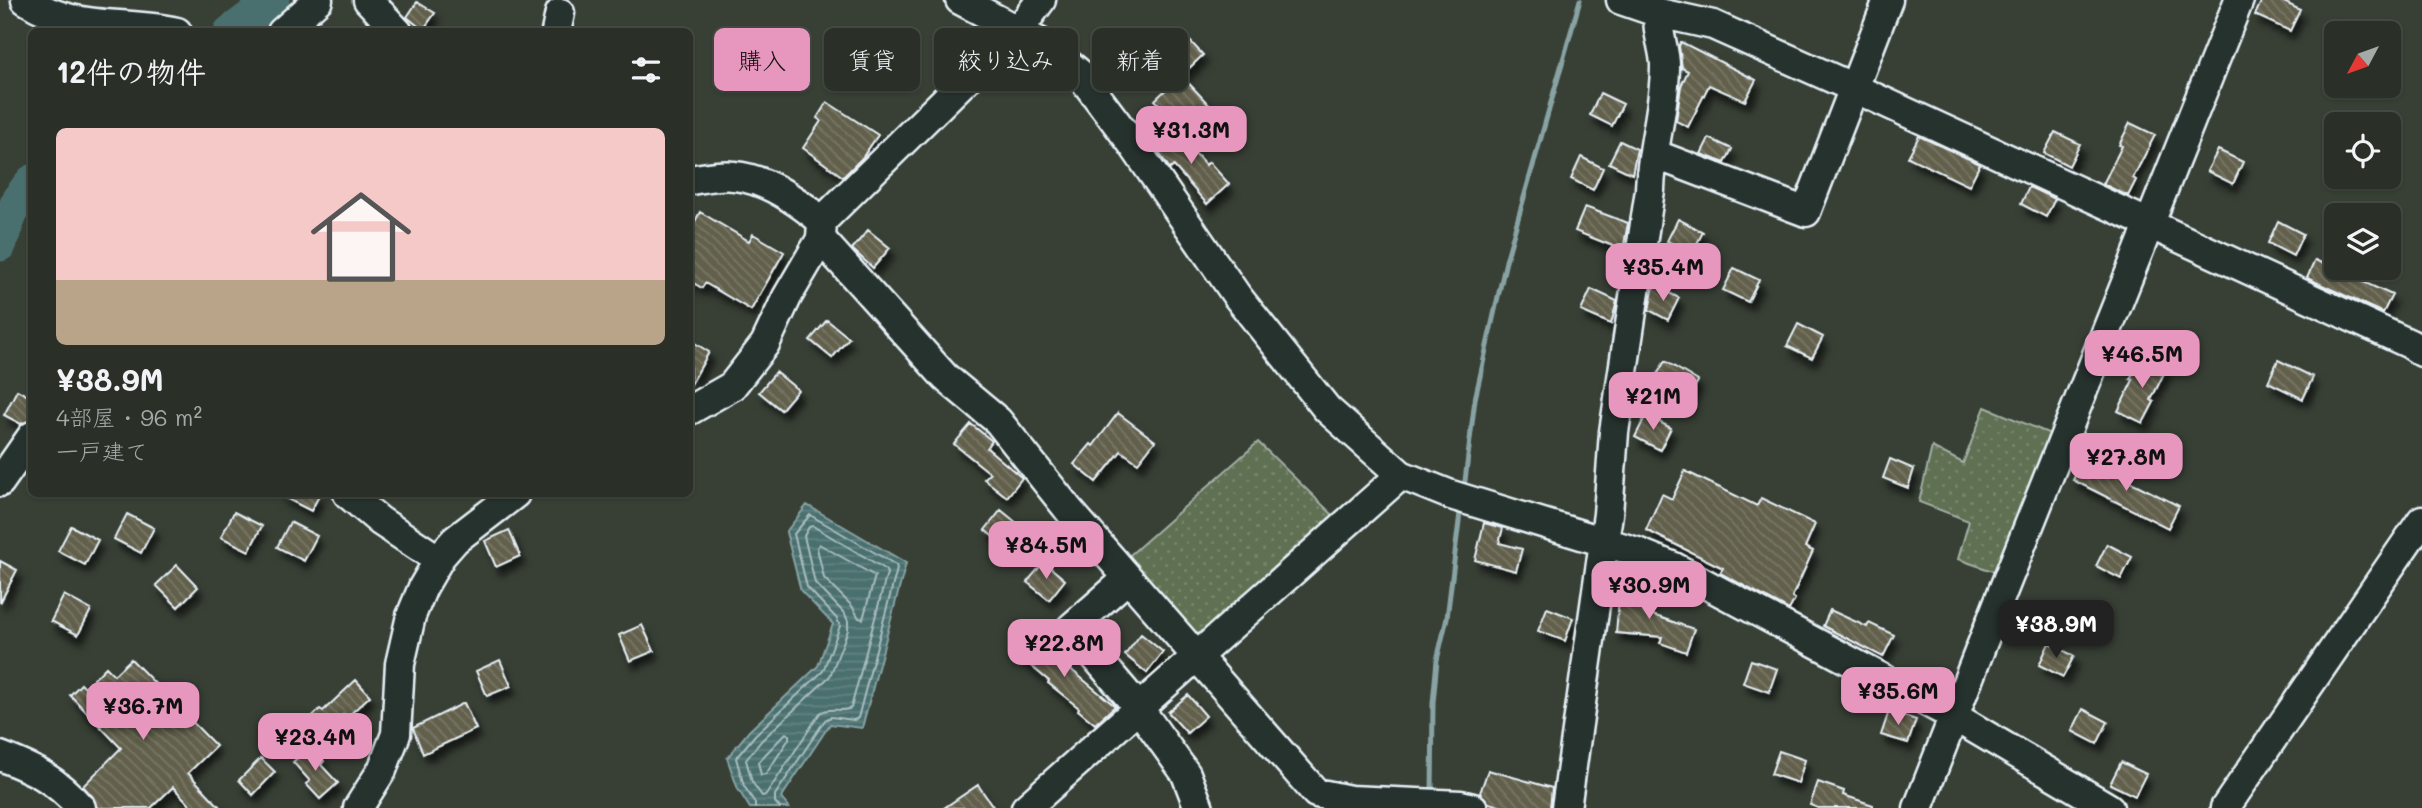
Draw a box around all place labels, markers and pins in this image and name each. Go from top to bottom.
pin: ¥31.3M [1134,106,1248,166]
pin: ¥35.4M [1606,244,1720,303]
pin: ¥46.5M [2085,330,2199,390]
pin: ¥21M [1612,372,1694,432]
pin: ¥27.8M [2069,434,2183,493]
pin: ¥84.5M [989,522,1103,581]
pin: ¥30.9M [1592,562,1706,621]
pin: ¥38.9M [1999,600,2113,660]
pin: ¥22.8M [1007,620,1121,679]
pin: ¥35.6M [1841,668,1955,727]
pin: ¥36.7M [86,682,200,742]
pin: ¥23.4M [258,714,372,773]

